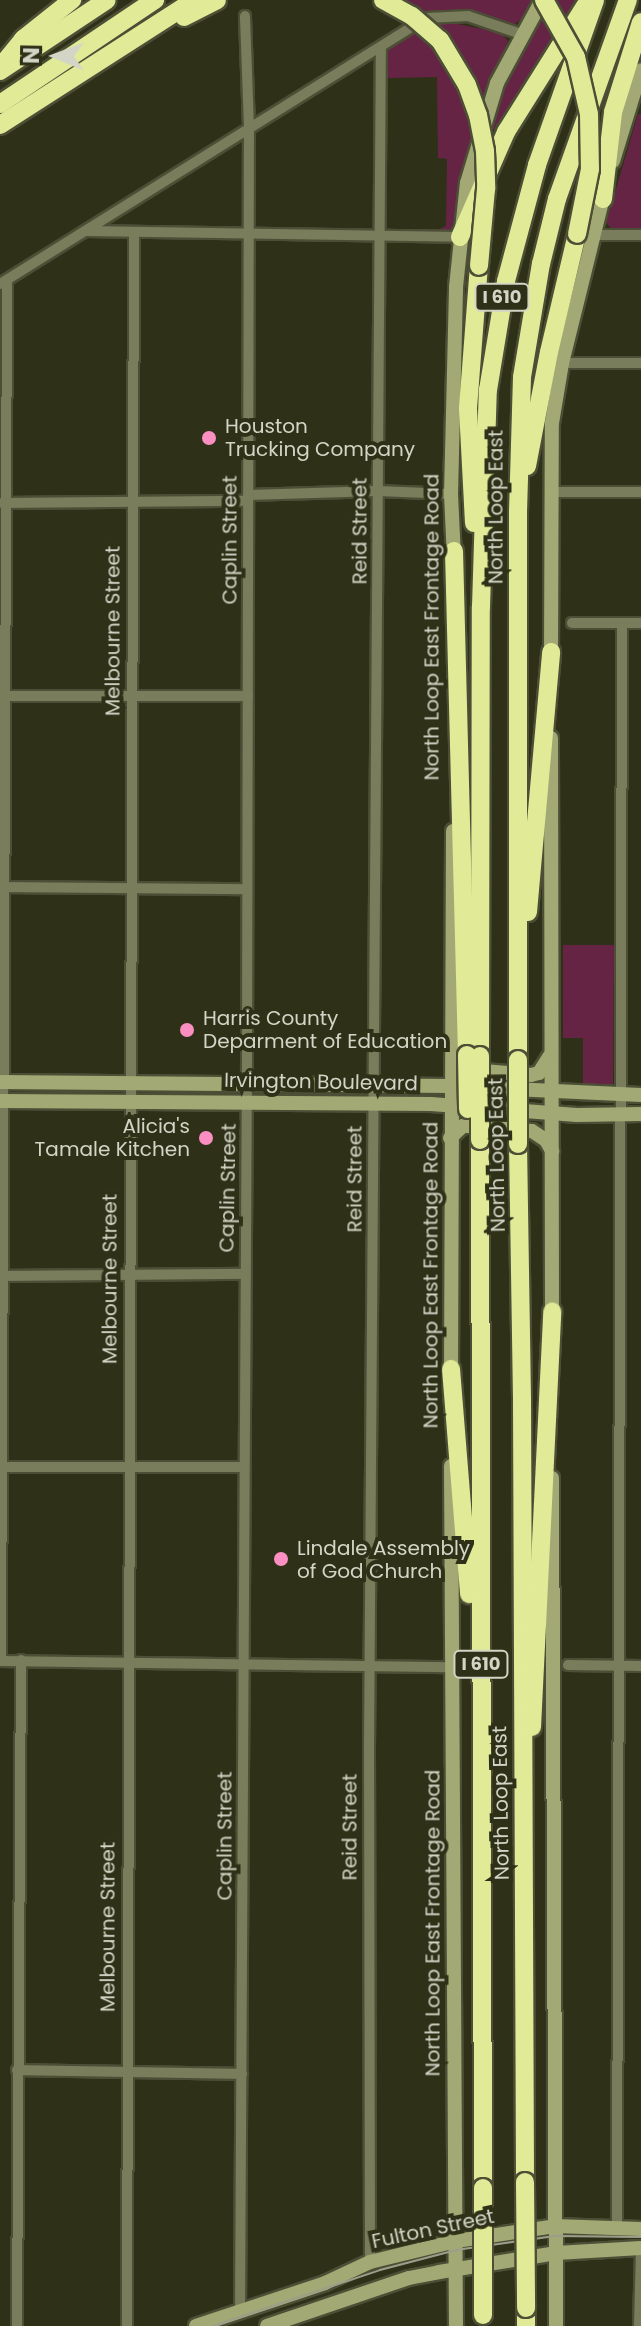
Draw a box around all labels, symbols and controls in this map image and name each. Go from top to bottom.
north arrow [16,16,96,96]
text: N [16,47,47,64]
road number: I 610 [474,283,530,311]
place label: Houston Trucking Company [225,414,415,461]
marker: Houston Trucking Company [200,429,218,447]
street label: North Loop East [484,430,508,584]
street label: North Loop East Frontage Road [420,474,444,780]
street label: Caplin Street [218,475,242,605]
street label: Reid Street [348,478,372,584]
street label: Melbourne Street [101,546,125,716]
place label: Harris County Deparment of Education [203,1006,447,1053]
marker: Harris County Deparment of Education [178,1021,196,1039]
street label: Irvington Boulevard [224,1068,418,1096]
street label: North Loop East [484,1078,510,1232]
place label: Alicia's Tamale Kitchen [35,1114,190,1161]
street label: North Loop East Frontage Road [419,1122,443,1428]
street label: Caplin Street [215,1123,241,1253]
street label: Reid Street [343,1126,367,1232]
marker: Alicia's Tamale Kitchen [197,1129,215,1147]
street label: Melbourne Street [98,1194,122,1364]
place label: Lindale Assembly of God Church [297,1536,470,1583]
marker: Lindale Assembly of God Church [272,1550,290,1568]
road number: I 610 [453,1650,509,1678]
street label: North Loop East [488,1726,514,1880]
street label: North Loop East Frontage Road [421,1770,445,2076]
street label: Caplin Street [213,1771,237,1901]
street label: Reid Street [338,1774,362,1880]
street label: Melbourne Street [96,1842,120,2012]
street label: Fulton Street [370,2204,496,2254]

